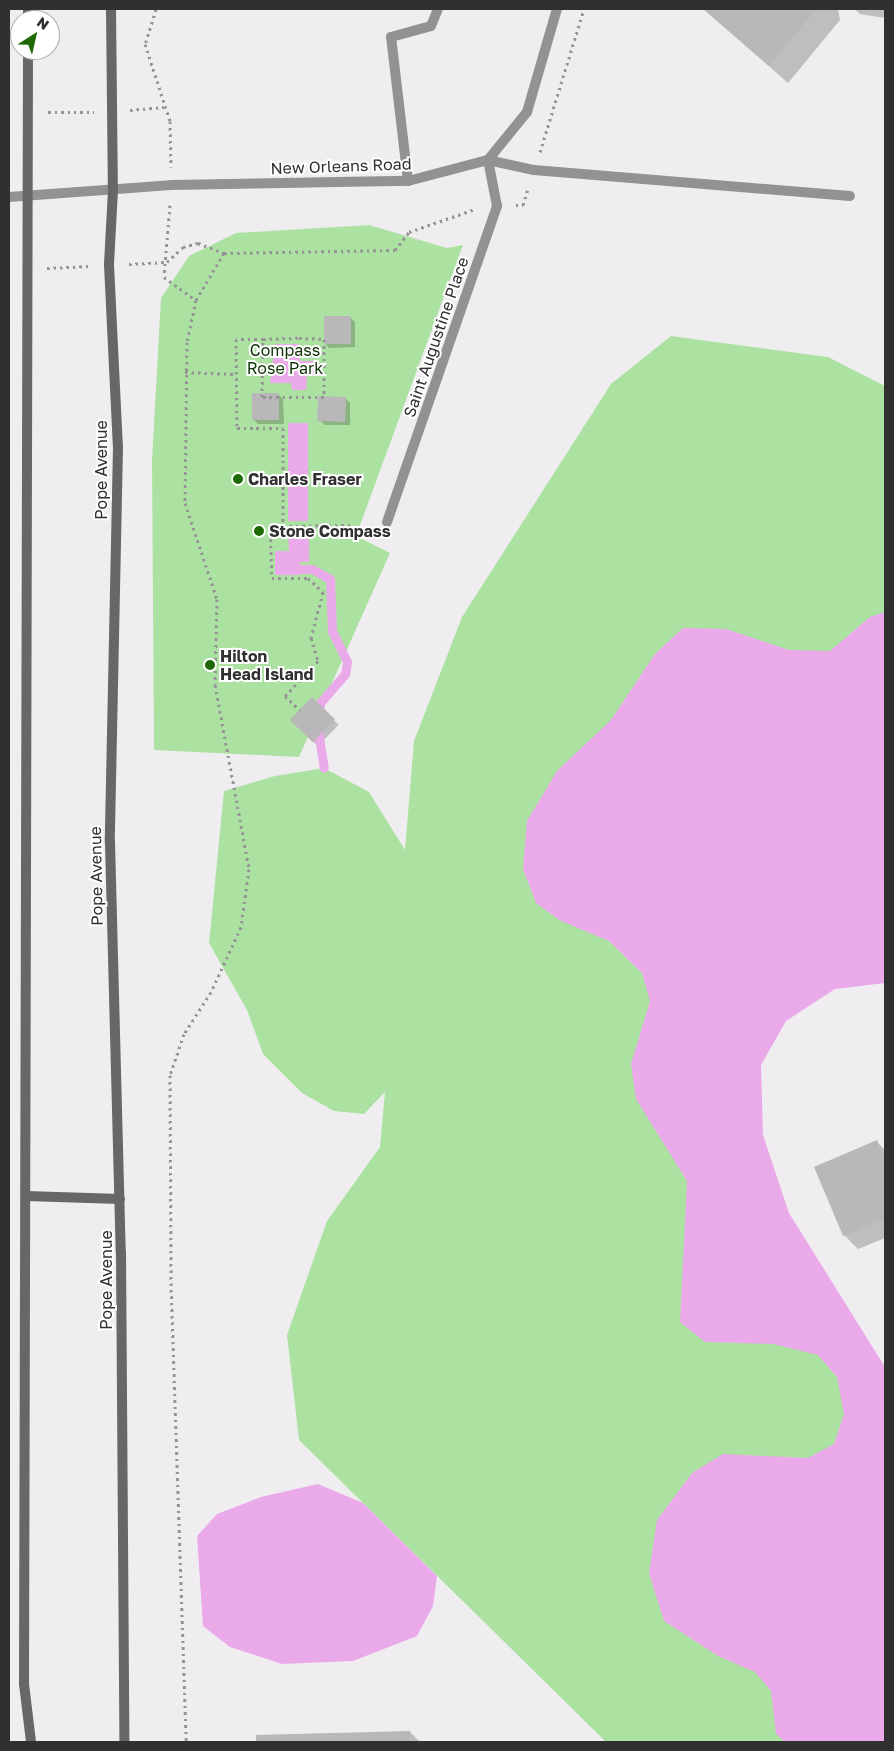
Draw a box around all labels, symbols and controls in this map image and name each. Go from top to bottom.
north arrow [10,10,60,60]
text: N [34,13,53,33]
street label: New Orleans Road [270,154,412,178]
street label: Saint Augustine Place [400,254,472,420]
park label: Compass Rose Park [247,340,323,378]
street label: Pope Avenue [91,420,111,520]
place label: Charles Fraser [248,469,362,489]
marker: Charles Fraser [232,473,244,485]
place label: Stone Compass [269,521,391,541]
marker: Stone Compass [253,525,265,537]
place label: Hilton Head Island [220,646,313,684]
marker: Hilton Head Island [204,659,216,671]
street label: Pope Avenue [86,826,106,926]
street label: Pope Avenue [96,1230,116,1330]

